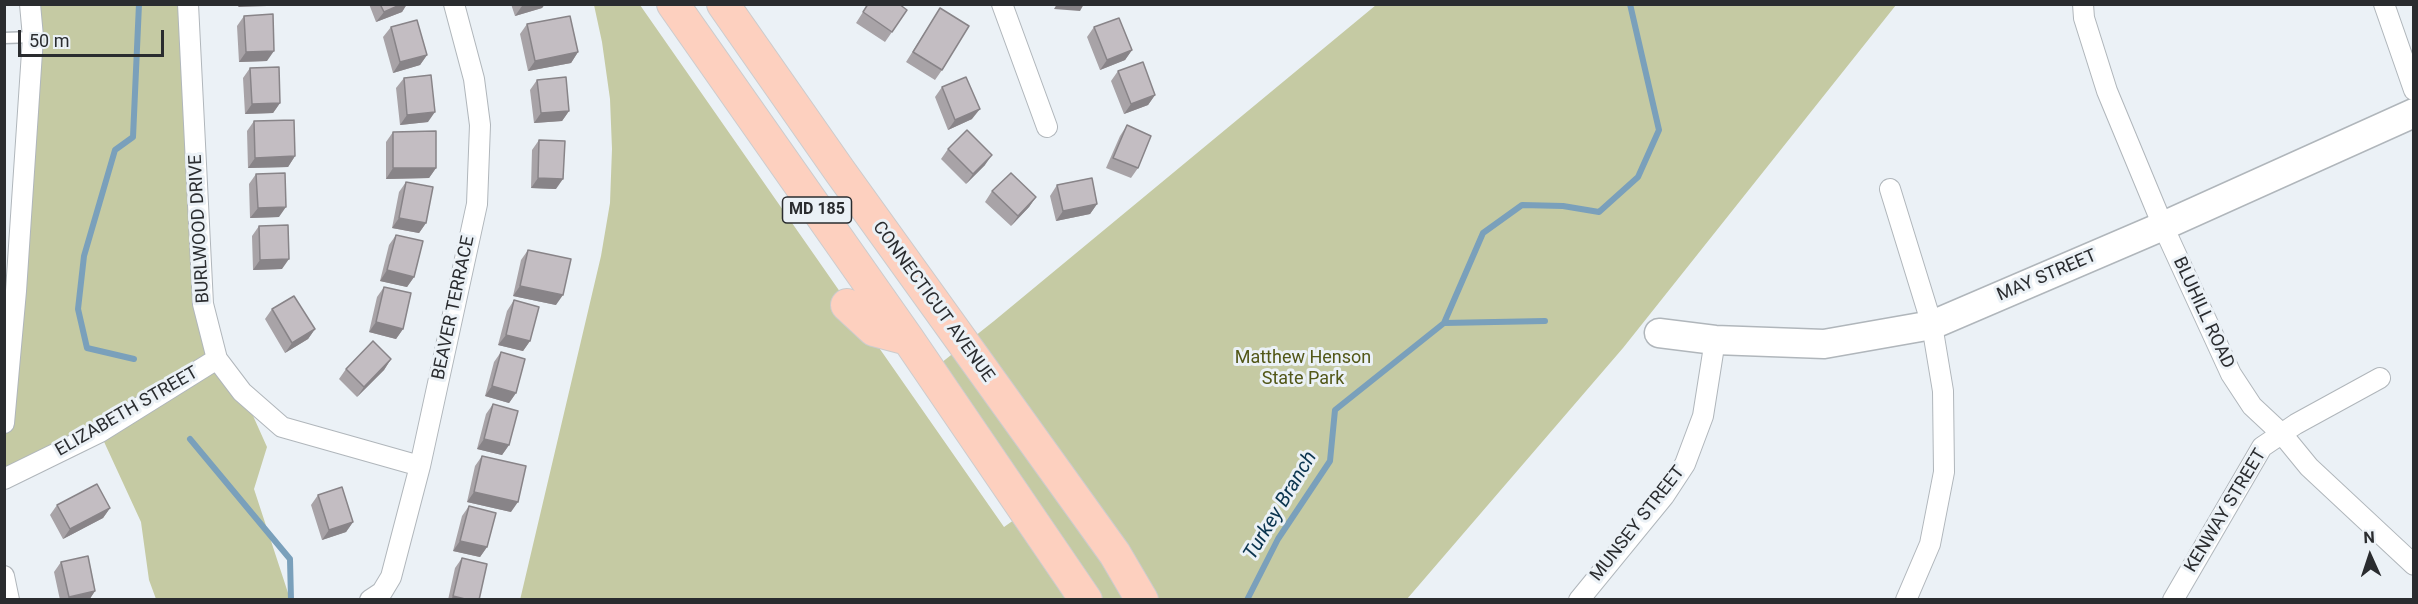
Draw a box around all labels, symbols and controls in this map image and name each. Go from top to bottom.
scale bar [21,18,166,56]
text: 50 m [29,30,69,51]
street label: BURLWOOD DRIVE [185,154,215,304]
road number: MD 185 [782,197,852,223]
street label: CONNECTICUT AVENUE [868,218,998,386]
street label: BEAVER TERRACE [428,234,480,382]
street label: MAY STREET [1994,245,2100,307]
street label: BLUHILL ROAD [2168,254,2238,372]
park label: Matthew Henson State Park [1235,347,1371,389]
street label: ELIZABETH STREET [52,362,202,462]
street label: KENWAY STREET [2181,445,2271,577]
water label: Turkey Branch [1239,447,1323,565]
street label: MUNSEY STREET [1586,462,1690,586]
north arrow [2340,526,2400,586]
text: N [2363,528,2375,547]

